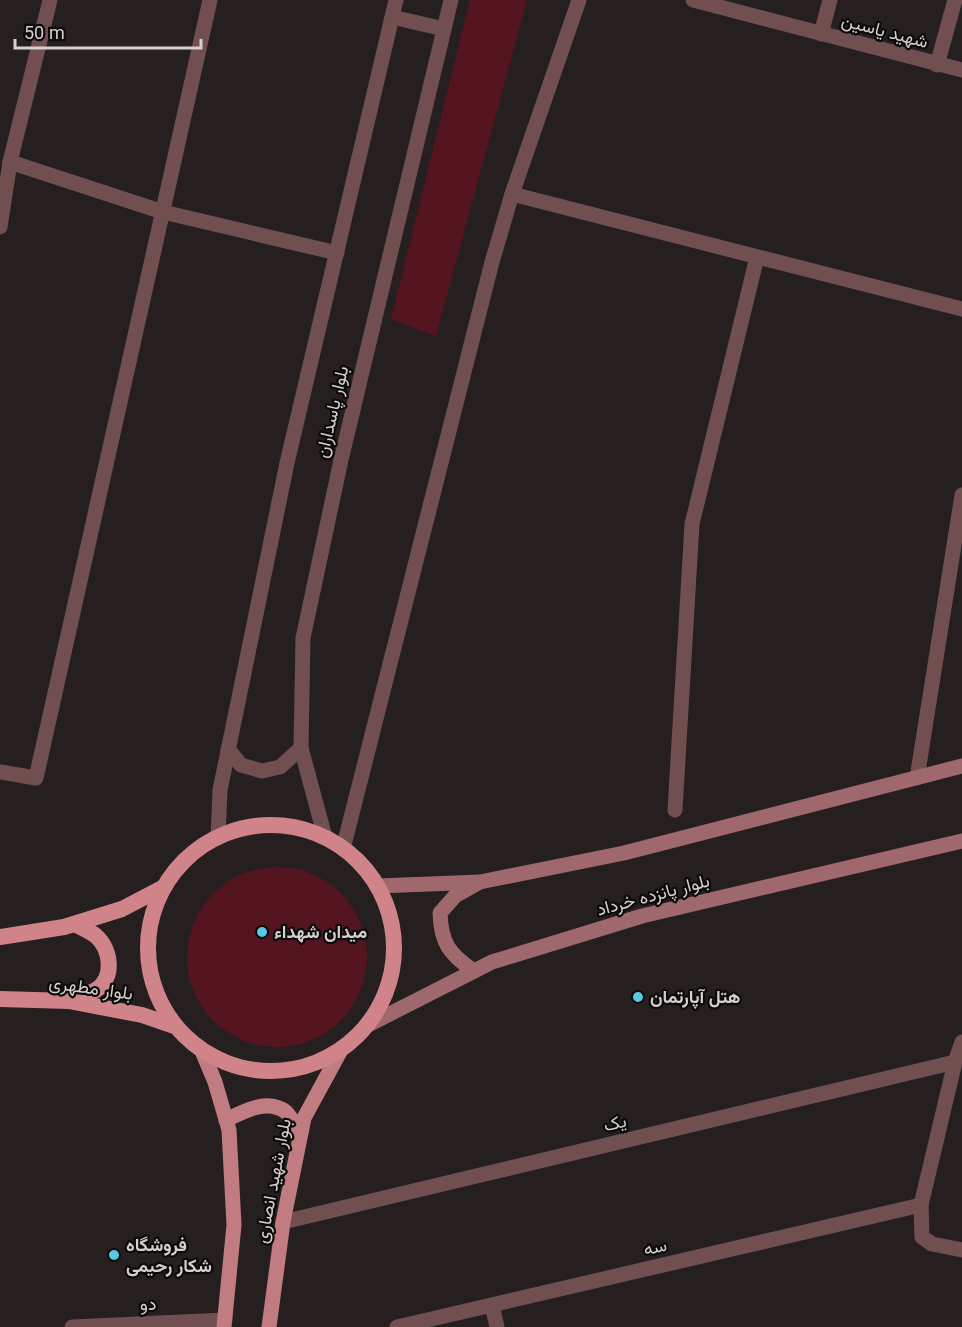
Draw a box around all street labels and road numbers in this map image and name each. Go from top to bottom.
street label: شهید یاسین [838,8,931,58]
street label: بلوار پاسداران [310,364,358,461]
street label: بلوار پانزده خرداد [594,868,713,925]
street label: بلوار مطهری [47,970,135,1010]
street label: یک [601,1109,630,1141]
street label: بلوار شهید انصاری [249,1117,301,1246]
street label: سه [641,1233,670,1265]
street label: دو [139,1292,157,1320]

